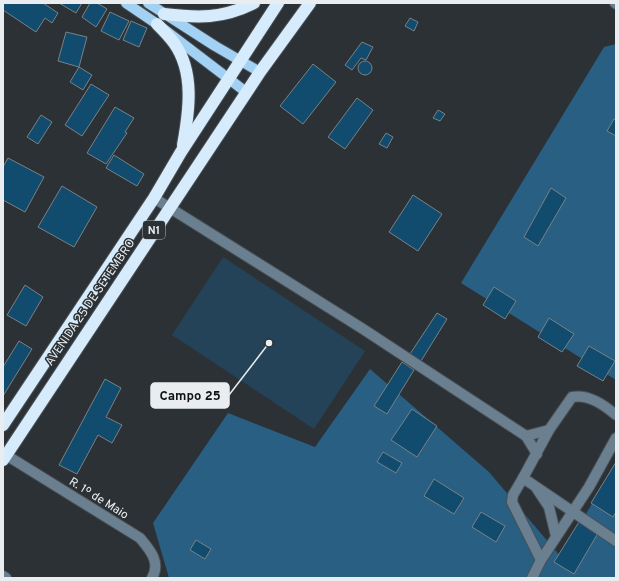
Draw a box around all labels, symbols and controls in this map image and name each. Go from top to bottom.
road number: N1 [143,221,165,239]
street label: AVENIDA 25 DE SETEMBRO [42,236,139,369]
callout: Campo 25 [151,383,229,408]
text: Campo 25 [159,389,221,405]
street label: R. 1º de Maio [66,474,132,524]

